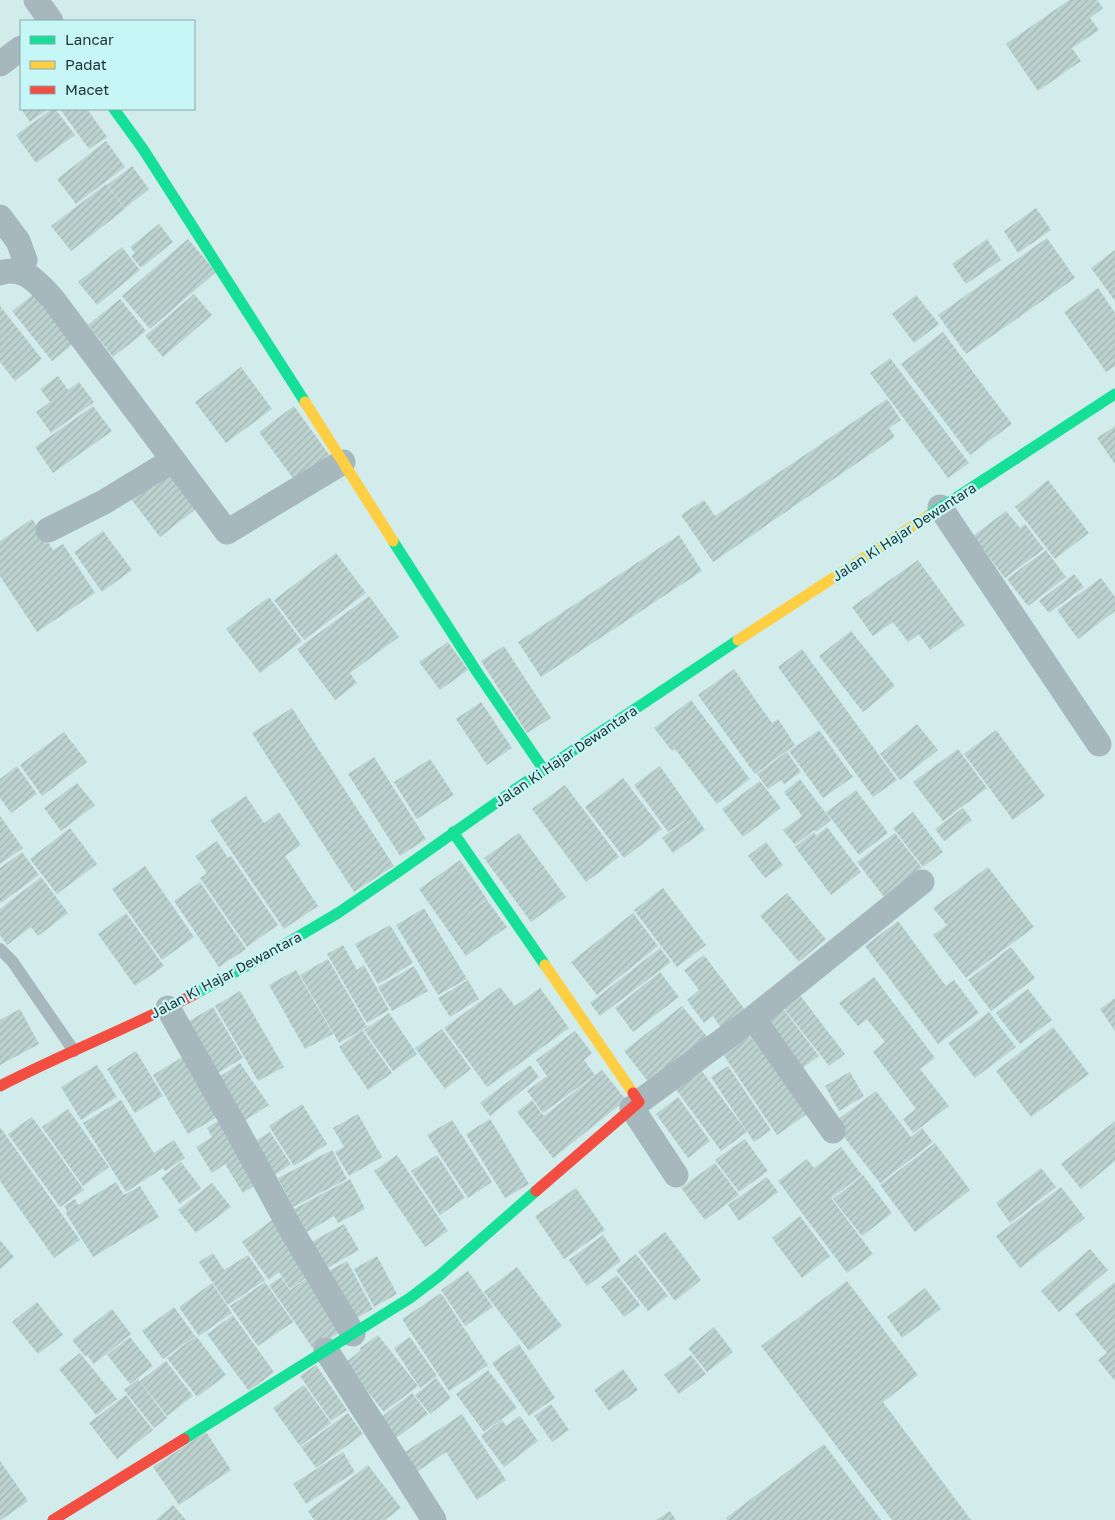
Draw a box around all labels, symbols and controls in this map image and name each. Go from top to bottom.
legend [20,20,195,110]
text: Lancar [65,30,114,48]
text: Padat [65,55,107,73]
text: Macet [65,80,109,98]
street label: Jalan Ki Hajar Dewantara [829,479,979,585]
street label: Jalan Ki Hajar Dewantara [491,702,640,810]
street label: Jalan Ki Hajar Dewantara [148,928,304,1022]

